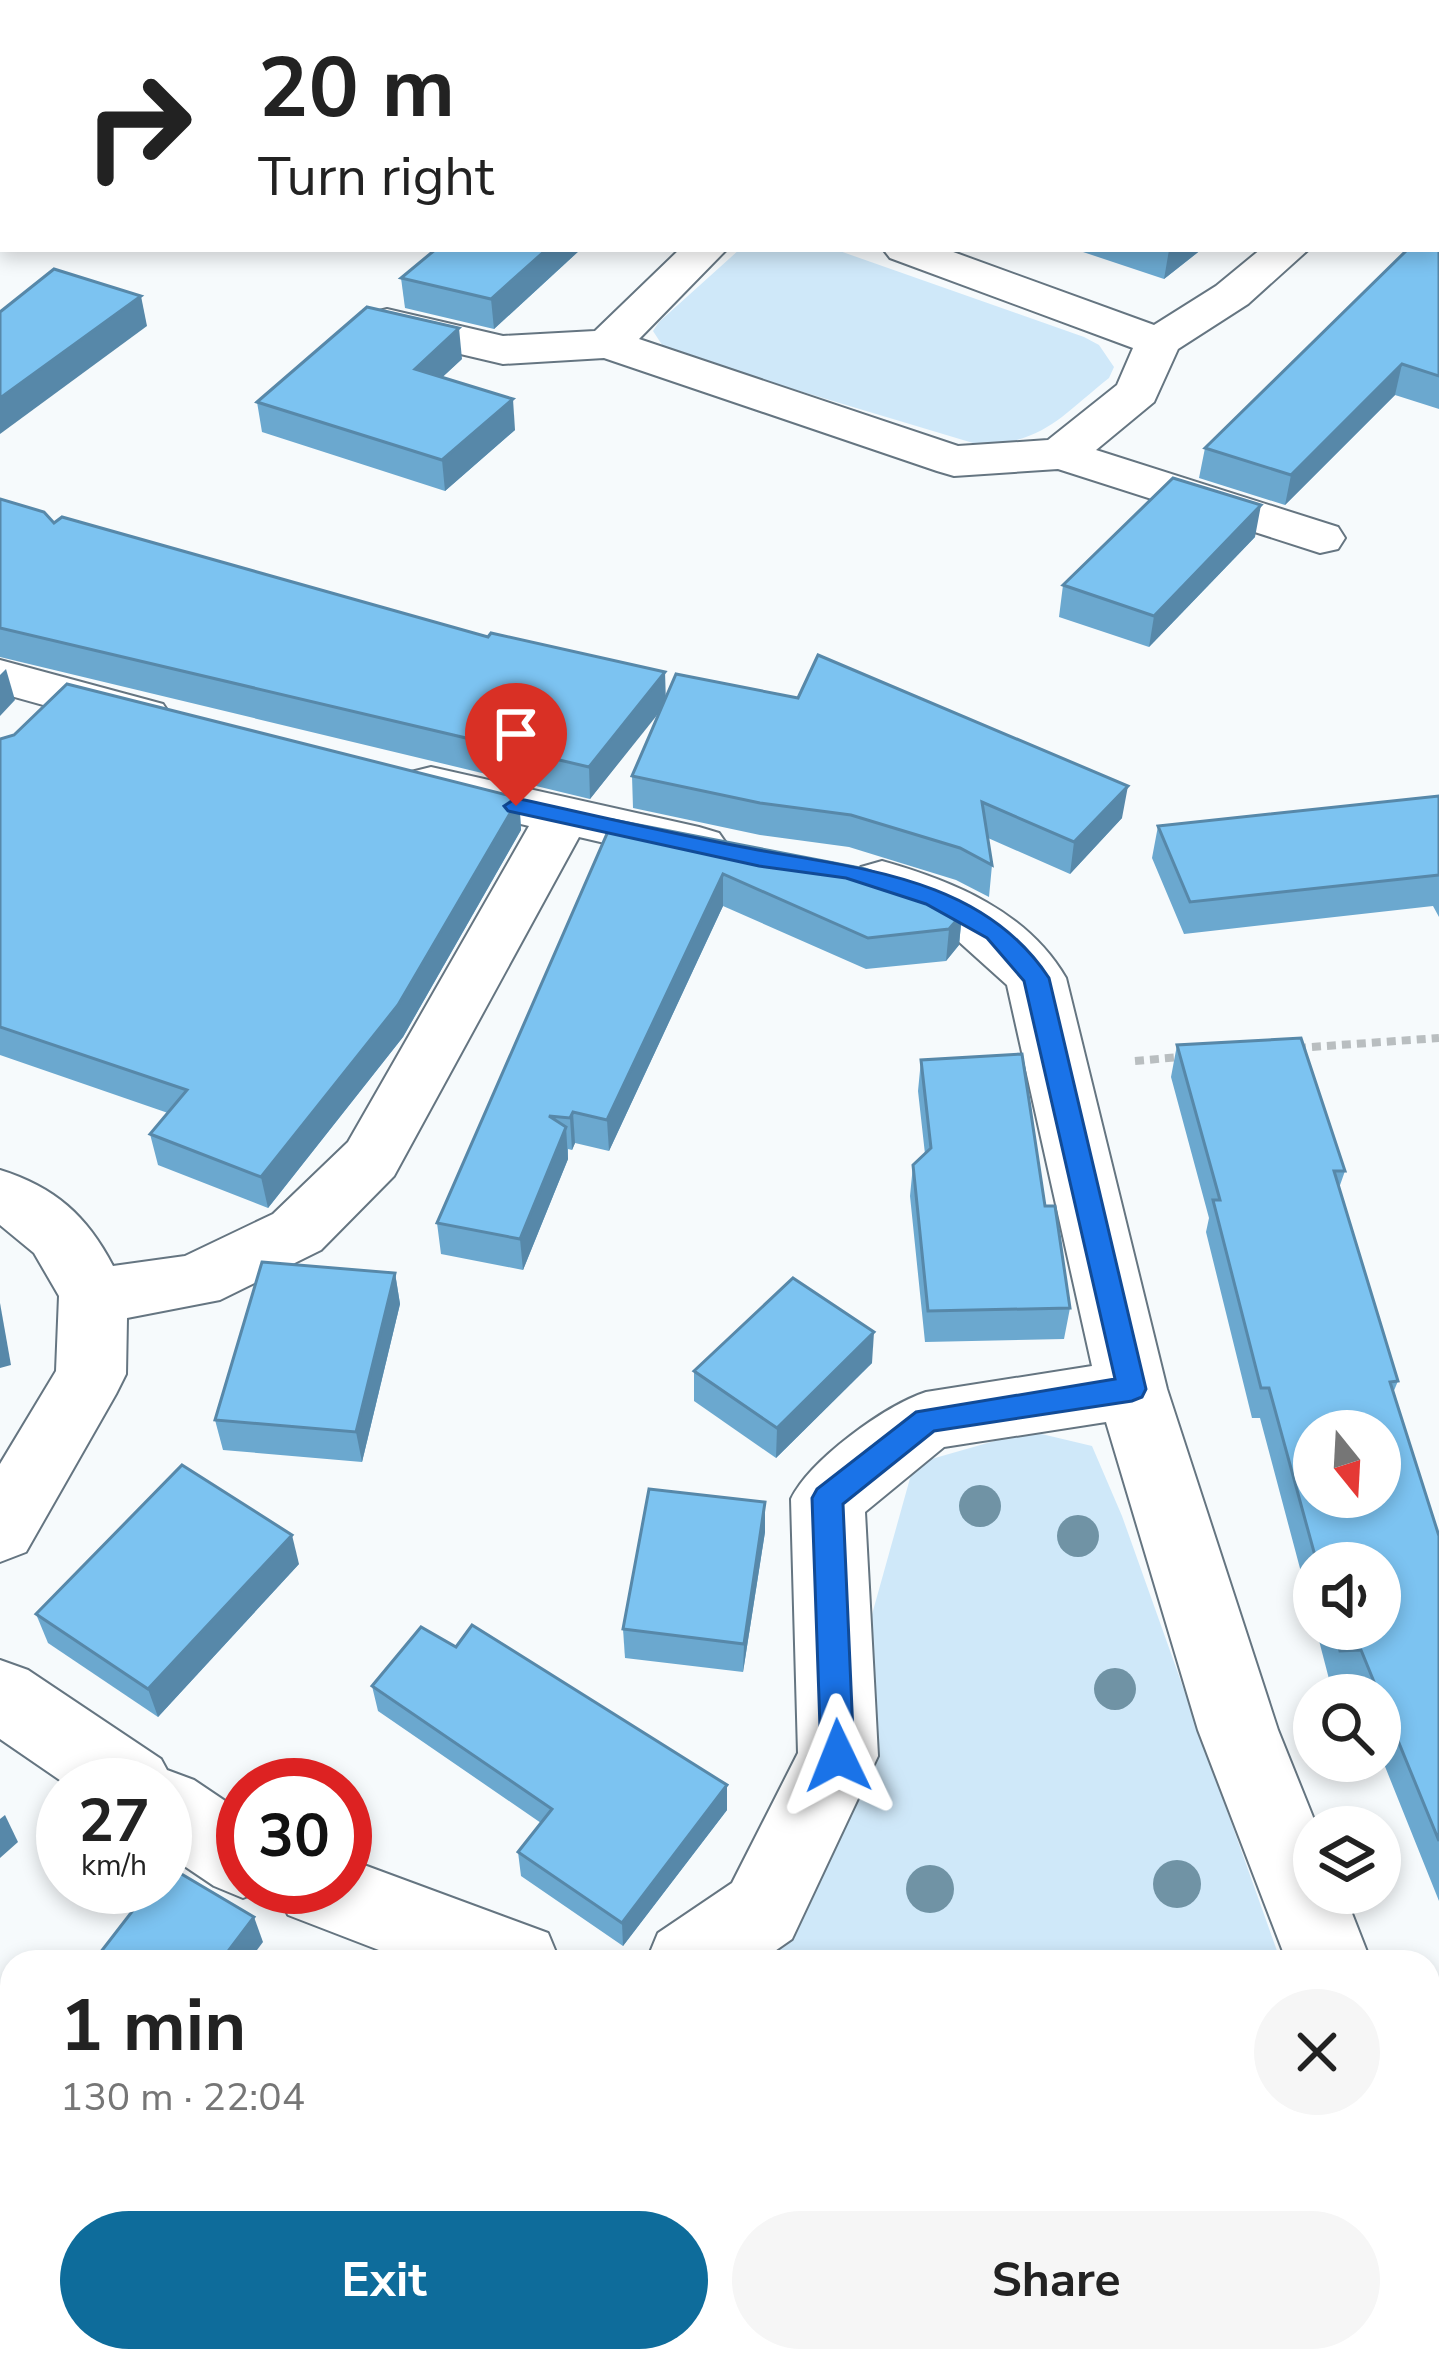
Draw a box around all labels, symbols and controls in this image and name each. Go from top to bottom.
text: 20 m [258,31,455,146]
icon: right [60,48,216,204]
text: Turn right [258,140,494,214]
pin [465,683,567,806]
icon: arrive [483,701,549,767]
north arrow [1293,1410,1401,1518]
map controls [1293,1410,1401,1914]
button: sound [1293,1542,1401,1650]
button: search [1293,1674,1401,1782]
position arrow [775,1693,901,1819]
speed limit sign: 30 [216,1758,372,1914]
text: 27 [78,1780,150,1862]
button: layers [1293,1806,1401,1914]
text: km/h [81,1845,147,1886]
text: 1 min [60,1977,246,2075]
button: close [1254,1989,1380,2115]
text: 130 m · 22:04 [60,2071,305,2124]
button: Exit [60,2211,708,2349]
button: Share [732,2211,1380,2349]

